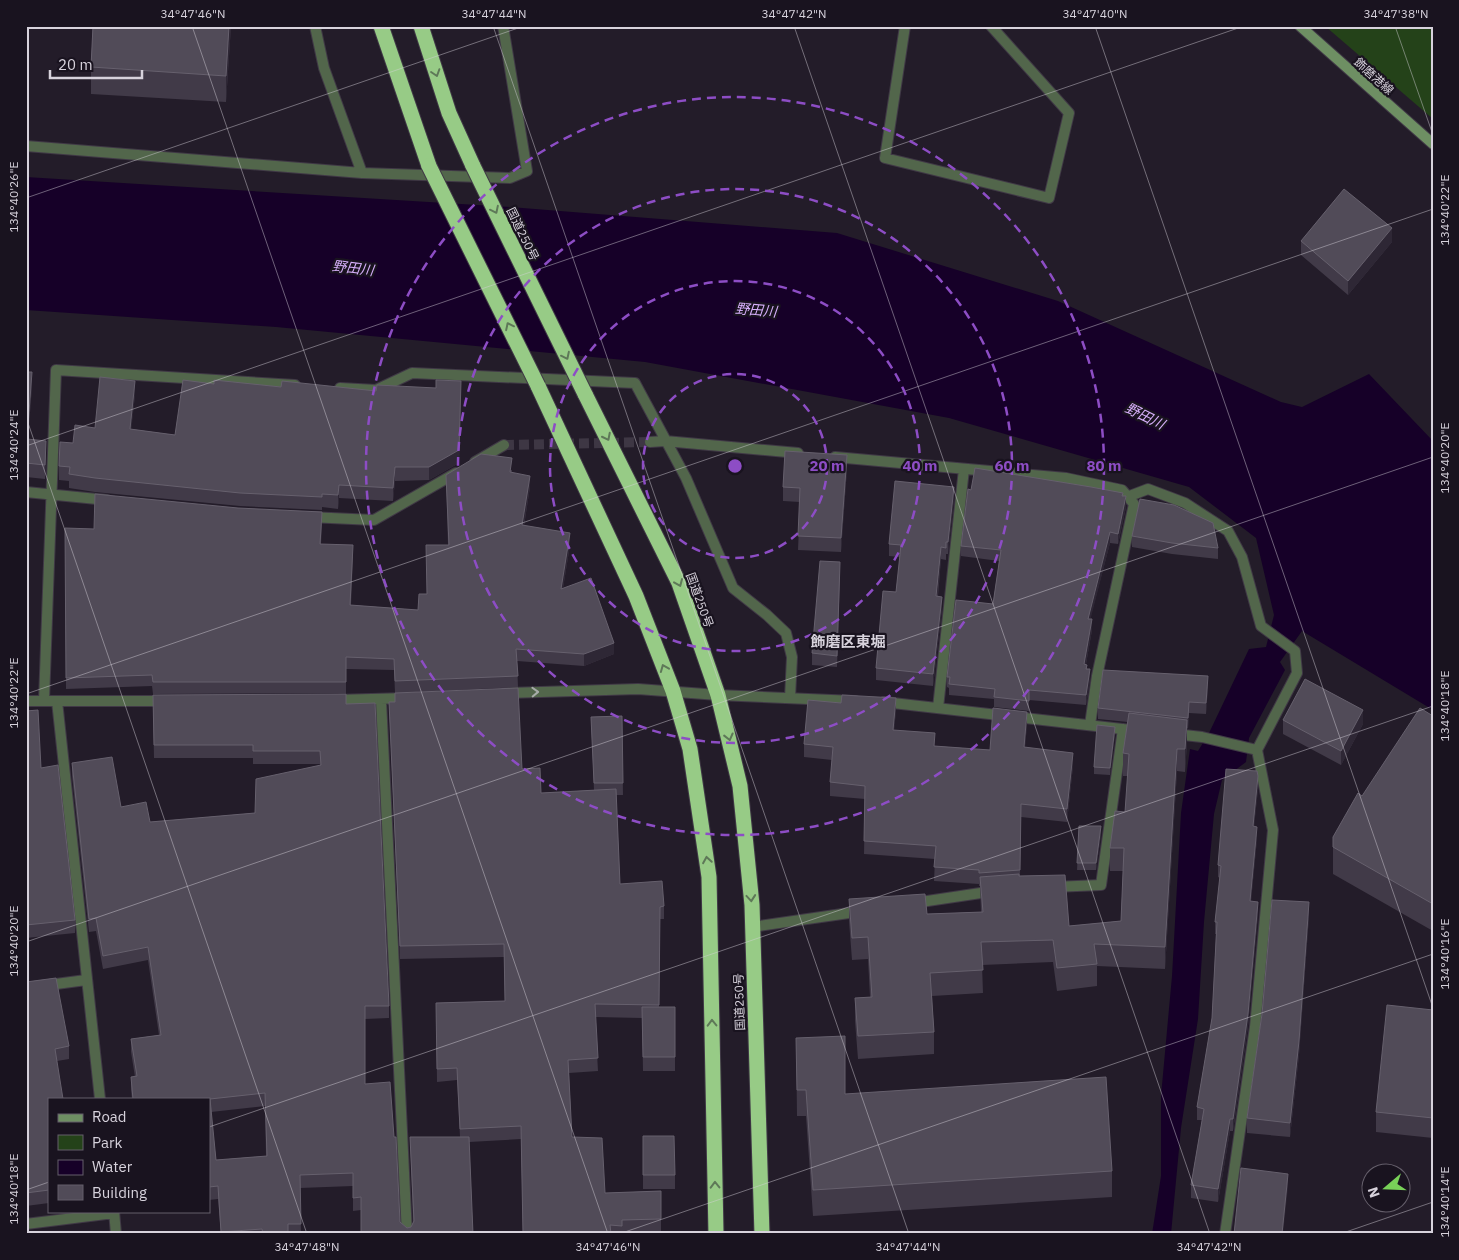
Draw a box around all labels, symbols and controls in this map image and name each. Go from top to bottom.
text: 34°47'46"N [160,6,226,21]
text: 34°47'44"N [461,6,527,21]
text: 34°47'42"N [761,6,827,21]
text: 34°47'40"N [1062,6,1128,21]
text: 34°47'38"N [1363,6,1429,21]
scale bar [50,48,142,80]
street label: 飾磨港線 [1351,54,1397,98]
text: 20 m [58,55,93,74]
one-way arrow [430,68,440,76]
text: 134°40'26"E [6,162,21,232]
text: 134°40'22"E [1437,175,1452,245]
one-way arrow [489,205,499,214]
street label: 国道250号 [504,205,542,263]
water label: 野田川 [331,257,377,280]
water label: 野田川 [734,299,780,321]
one-way arrow [505,322,515,331]
one-way arrow [560,351,571,360]
water label: 野田川 [1122,399,1170,434]
text: 134°40'24"E [6,410,21,480]
text: 134°40'20"E [1437,423,1452,493]
one-way arrow [600,432,611,441]
text: 20 m [810,456,844,475]
text: 40 m [903,456,937,475]
text: 60 m [995,456,1029,475]
text: 80 m [1087,456,1121,475]
centre of rings [726,457,744,475]
street label: 国道250号 [683,570,717,630]
one-way arrow [672,578,683,587]
district label: 飾磨区東堀 [810,632,886,651]
text: 134°40'22"E [6,658,21,728]
one-way arrow [660,664,670,673]
text: 134°40'18"E [1437,671,1452,741]
one-way arrow [531,687,539,697]
one-way arrow [723,733,734,742]
one-way arrow [702,856,712,865]
one-way arrow [745,894,756,902]
text: 134°40'20"E [6,906,21,976]
text: 134°40'16"E [1437,919,1452,989]
street label: 国道250号 [730,973,748,1031]
one-way arrow [707,1018,717,1026]
legend [48,1098,210,1212]
text: Road [92,1107,127,1126]
text: Park [92,1133,122,1152]
text: 134°40'18"E [6,1154,21,1224]
text: Water [92,1157,133,1176]
north arrow [1362,1162,1412,1212]
text: 134°40'14"E [1437,1167,1452,1237]
one-way arrow [710,1181,720,1188]
text: Building [92,1183,147,1202]
text: N [1364,1185,1384,1200]
text: 34°47'48"N [274,1239,340,1254]
text: 34°47'46"N [575,1239,641,1254]
text: 34°47'44"N [875,1239,941,1254]
text: 34°47'42"N [1176,1239,1242,1254]

